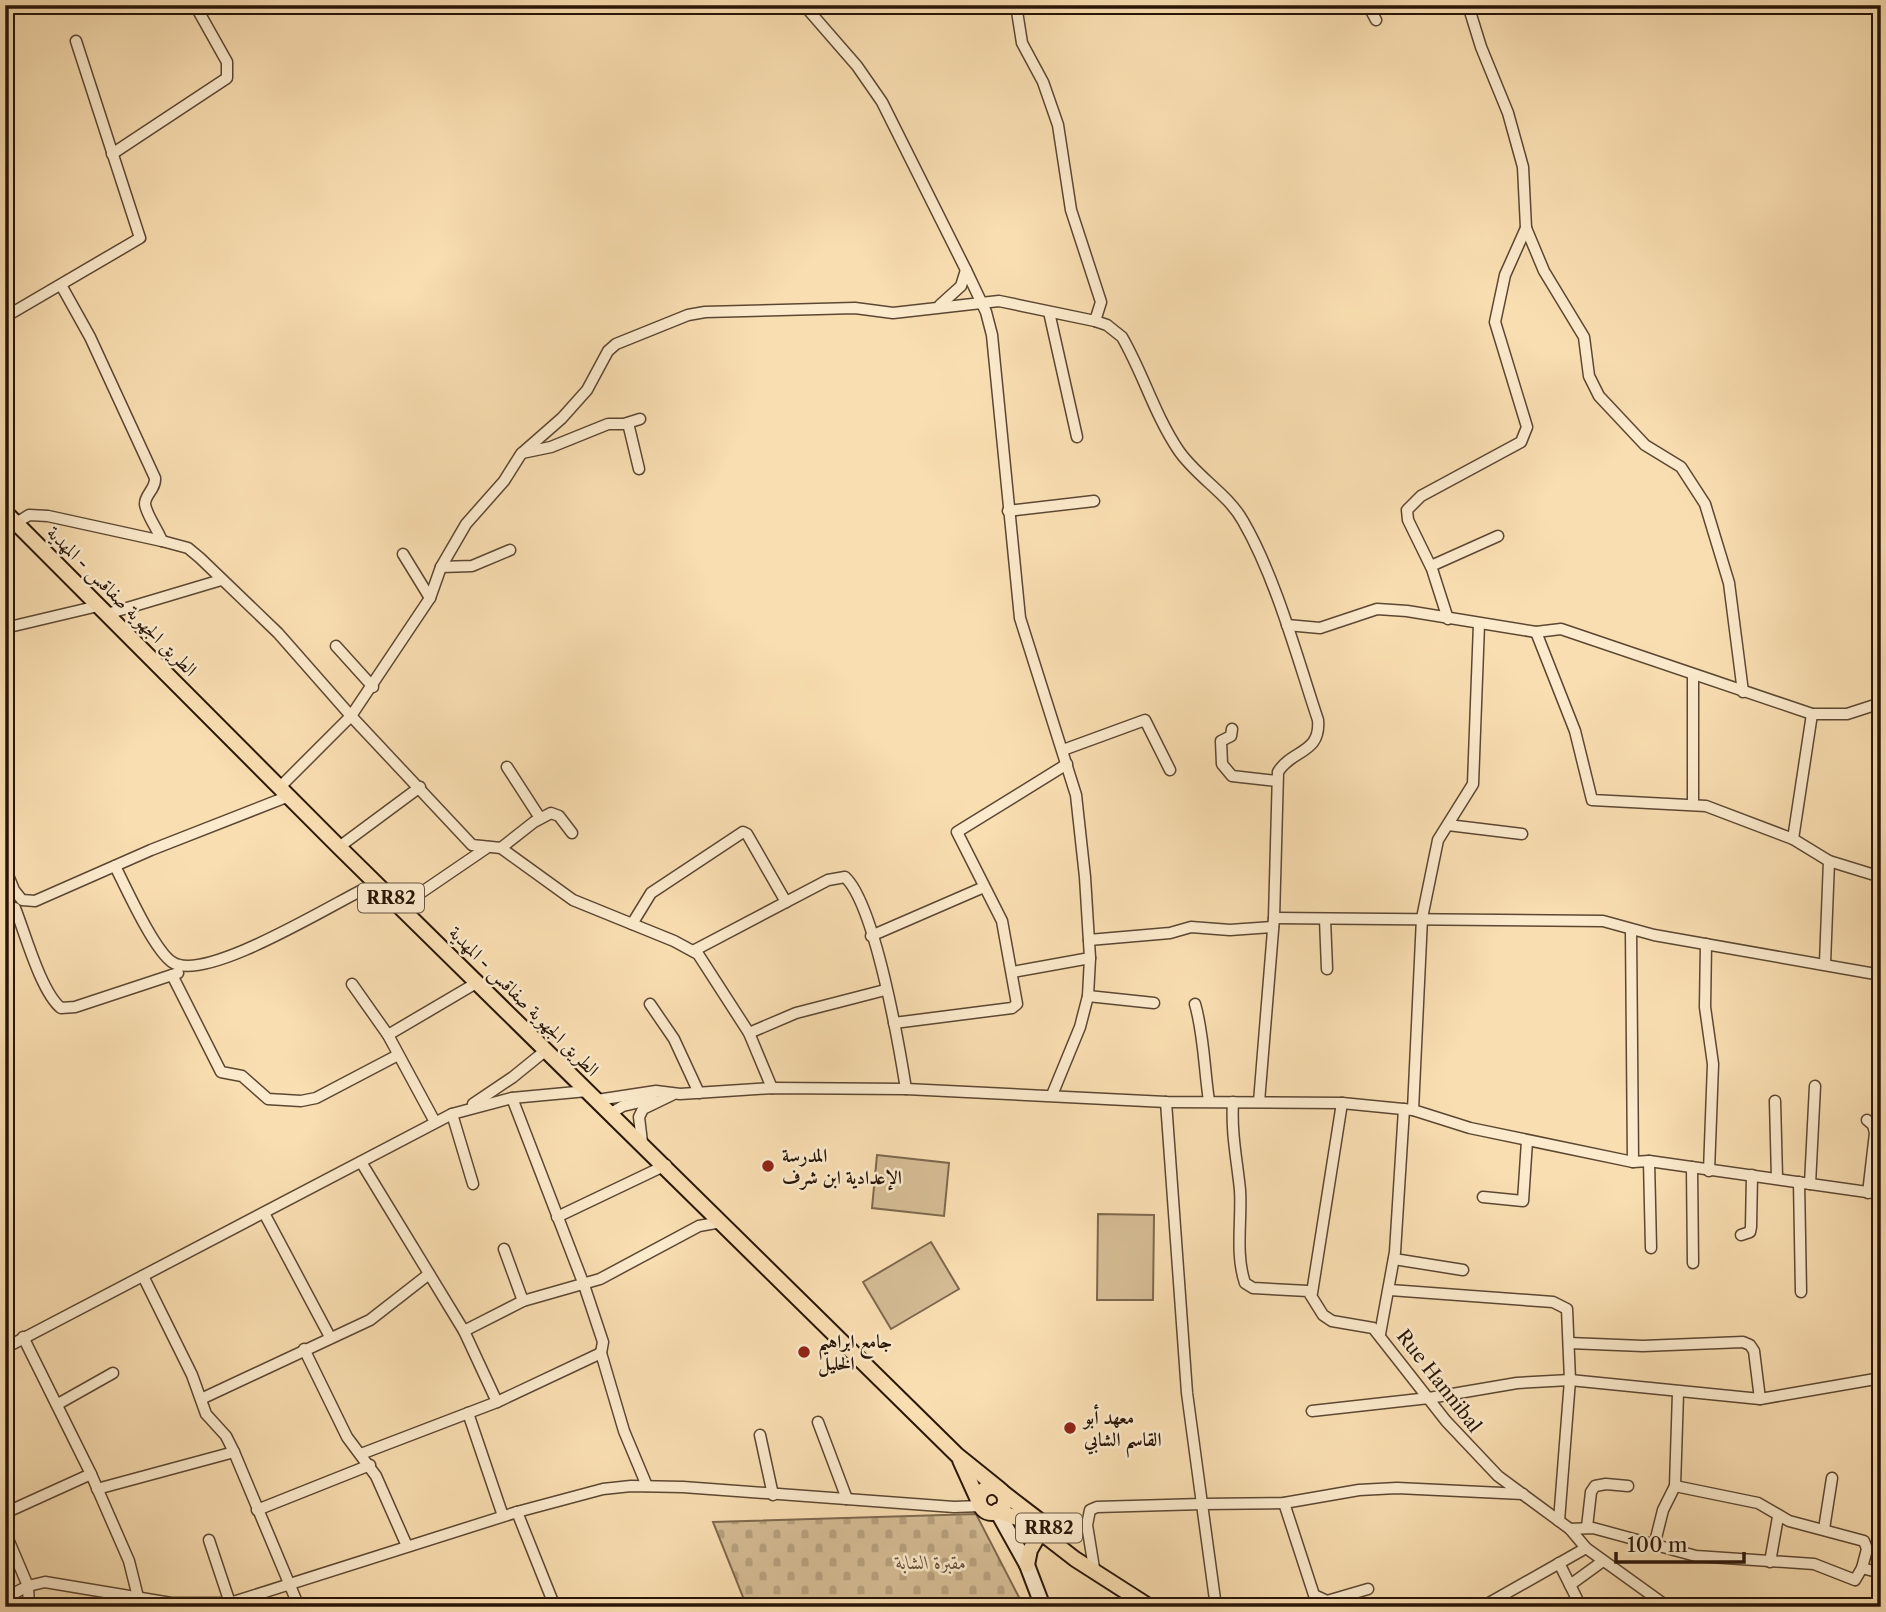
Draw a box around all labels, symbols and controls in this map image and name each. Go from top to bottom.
street label: الطريق الجهوية صفاقس - المهدية [41,521,202,682]
road number: RR82 [358,884,424,912]
street label: الطريق الجهوية صفاقس - المهدية [443,921,604,1082]
place label: المدرسة الإعدادية ابن شرف [782,1144,902,1191]
marker: المدرسة الإعدادية ابن شرف [760,1158,776,1174]
street label: Rue Hannibal [1392,1325,1487,1437]
place label: جامع ابراهيم الخليل [818,1330,892,1377]
marker: جامع ابراهيم الخليل [796,1344,812,1360]
place label: معهد أبو القاسم الشابي [1082,1404,1162,1458]
marker: معهد أبو القاسم الشابي [1062,1420,1078,1436]
road number: RR82 [1016,1513,1082,1542]
scale bar [1616,1521,1744,1565]
text: 100 m [1627,1532,1688,1557]
park label: مقبرة الشابة [894,1551,966,1574]

